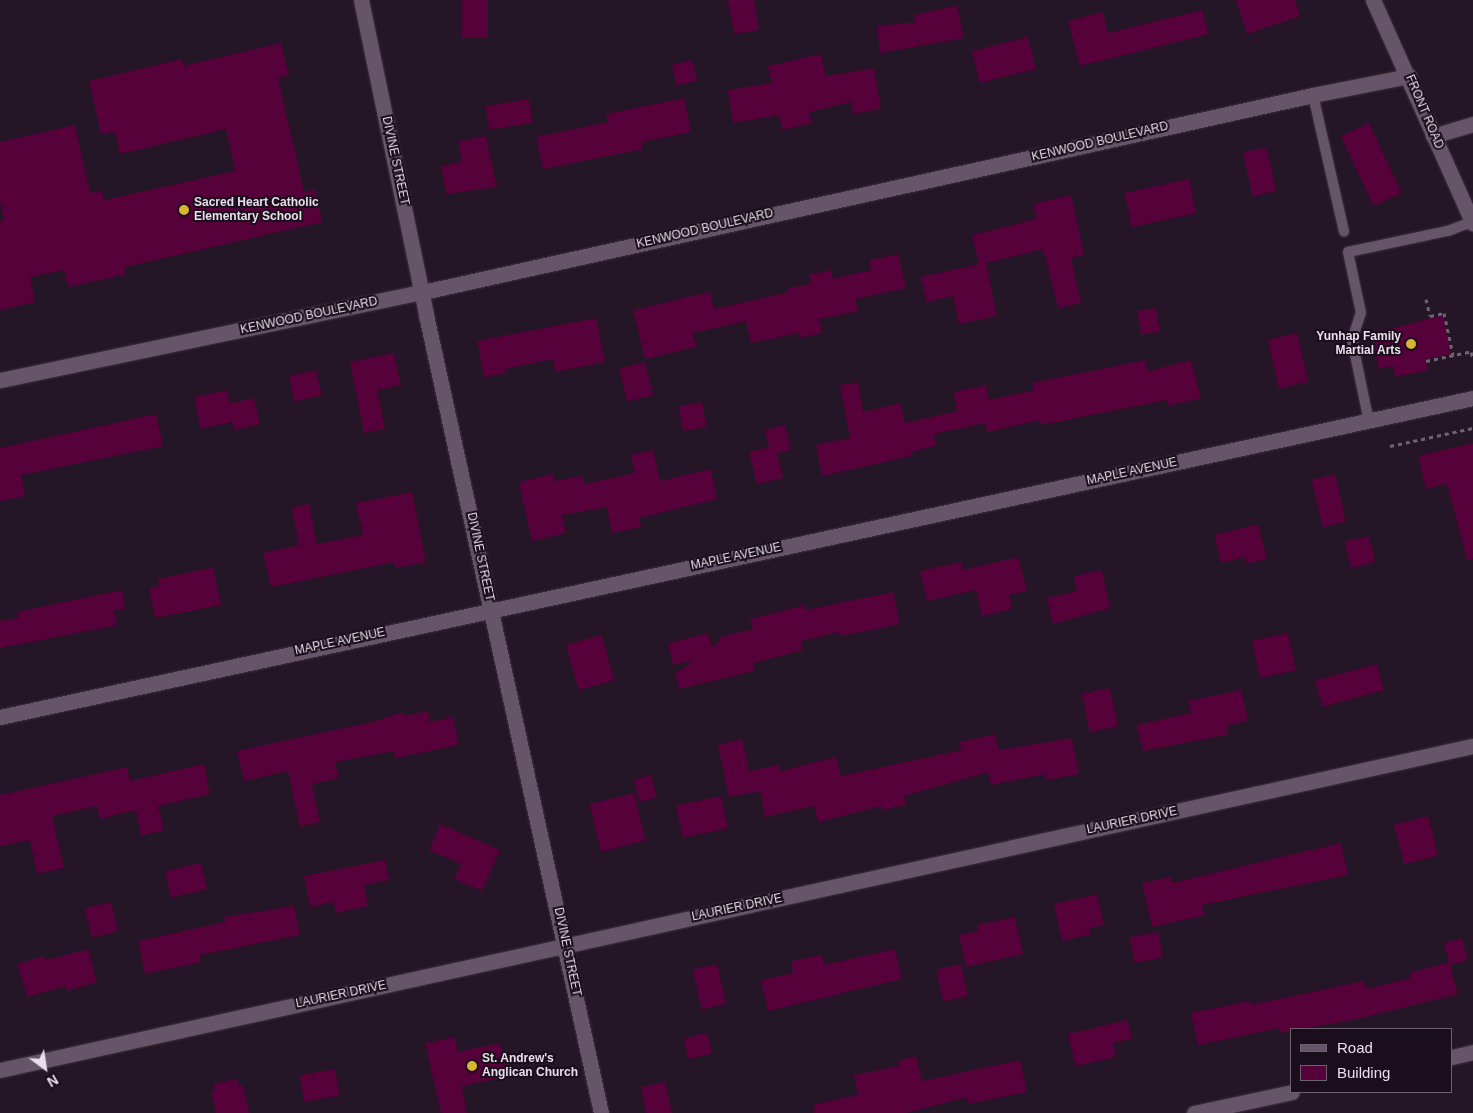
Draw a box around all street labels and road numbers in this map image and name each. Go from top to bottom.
street label: FRONT ROAD [1402,73,1446,151]
street label: DIVINE STREET [379,115,411,207]
street label: KENWOOD BOULEVARD [1030,119,1170,165]
street label: KENWOOD BOULEVARD [635,206,775,252]
street label: KENWOOD BOULEVARD [239,294,379,338]
street label: MAPLE AVENUE [1085,455,1179,489]
street label: DIVINE STREET [464,511,496,603]
street label: MAPLE AVENUE [689,540,783,574]
street label: MAPLE AVENUE [293,625,387,659]
street label: LAURIER DRIVE [1085,804,1179,838]
street label: LAURIER DRIVE [690,891,784,925]
street label: DIVINE STREET [551,906,583,998]
street label: LAURIER DRIVE [294,978,388,1012]

